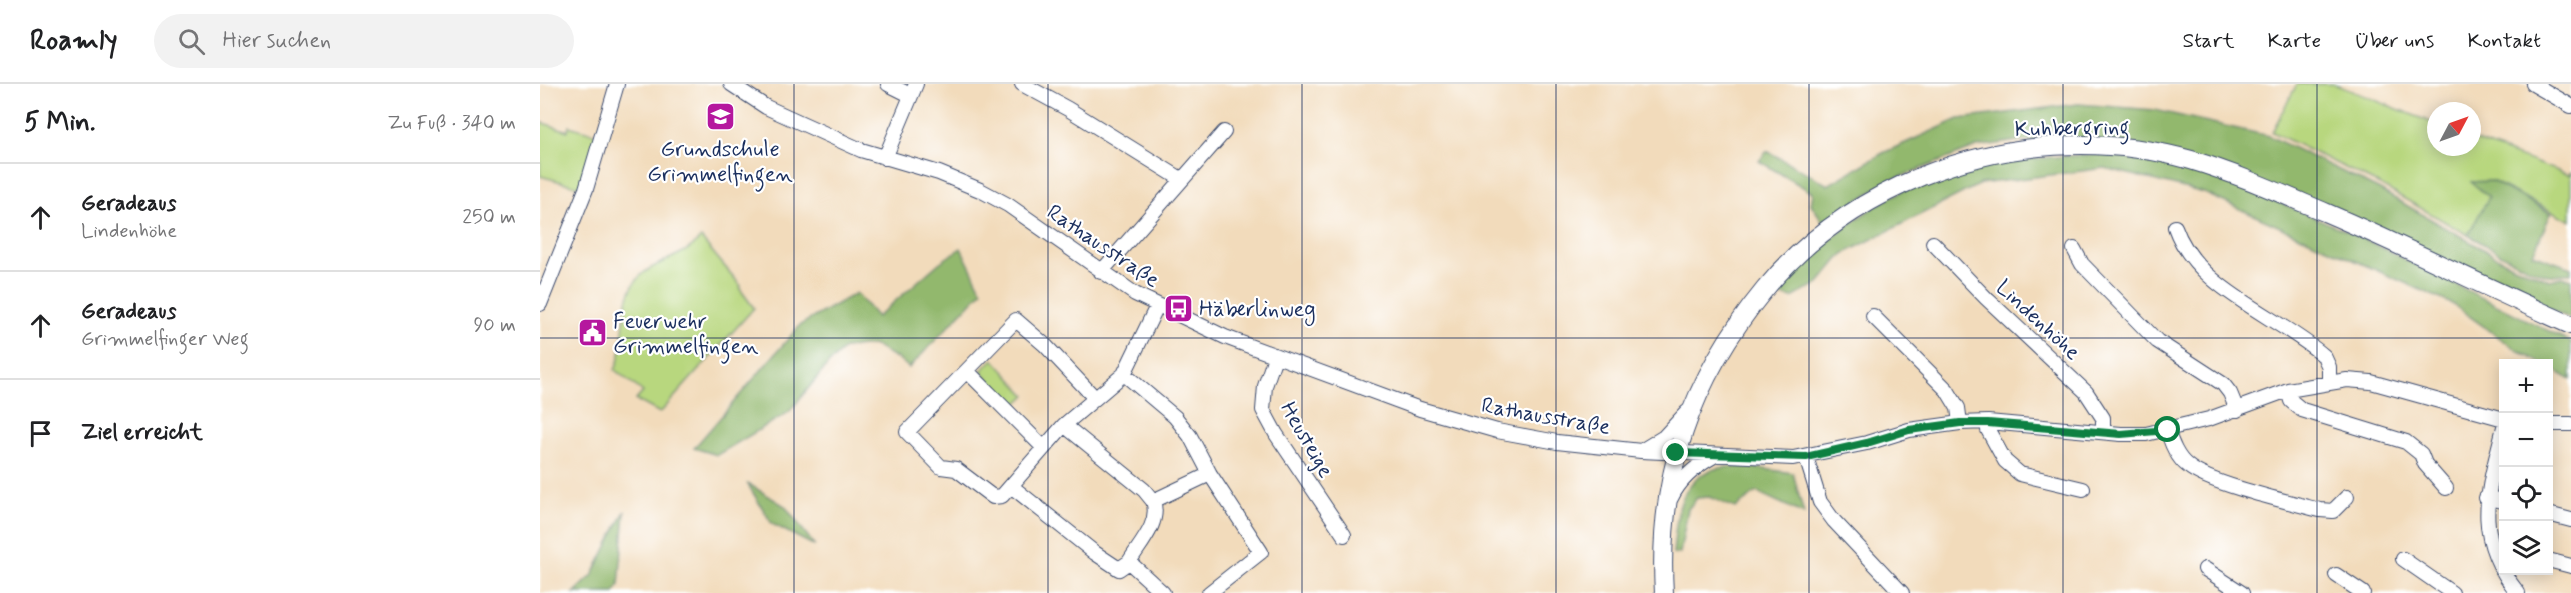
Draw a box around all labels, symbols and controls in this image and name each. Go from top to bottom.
search box [154,14,574,68]
text: Roamly [30,23,118,60]
icon: search [175,25,208,58]
text: Hier suchen [223,27,331,55]
text: Start [2183,27,2235,55]
text: Karte [2268,27,2321,55]
text: Über uns [2354,27,2434,55]
text: Kontakt [2467,27,2541,55]
school or university icon: Grundschule Grimmelfingen [704,100,736,132]
north arrow [2427,102,2481,156]
text: 5 Min. [24,106,95,140]
text: Zu Fuß · 340 m [387,110,516,137]
street label: Kuhbergring [2014,114,2130,147]
place label: Grundschule Grimmelfingen [647,136,793,192]
text: Geradeaus [81,190,176,218]
street label: Rathausstraße [1041,199,1165,295]
icon: ahead [24,201,57,234]
text: 250 m [462,204,516,231]
text: Lindenhöhe [81,218,177,245]
street label: Lindenhöhe [1989,274,2086,367]
bus stop icon: Häberlinweg [1162,292,1194,324]
place label: Häberlinweg [1199,296,1316,327]
text: Geradeaus [81,298,176,326]
place label: Feuerwehr Grimmelfingen [613,308,759,364]
icon: ahead [24,309,57,342]
text: 90 m [473,312,516,339]
public building icon: Feuerwehr Grimmelfingen [576,317,608,349]
text: Grimmelfinger Weg [81,326,249,353]
map controls [2499,359,2553,575]
button: + [2499,359,2553,413]
street label: Rathausstraße [1479,392,1612,442]
street label: Heusteige [1272,397,1339,484]
button: − [2499,413,2553,467]
route start [2154,416,2180,442]
icon: arrive [24,417,57,450]
text: Ziel erreicht [81,419,203,447]
route end [1662,439,1688,465]
button: locate [2499,467,2553,521]
button: layers [2499,521,2553,575]

